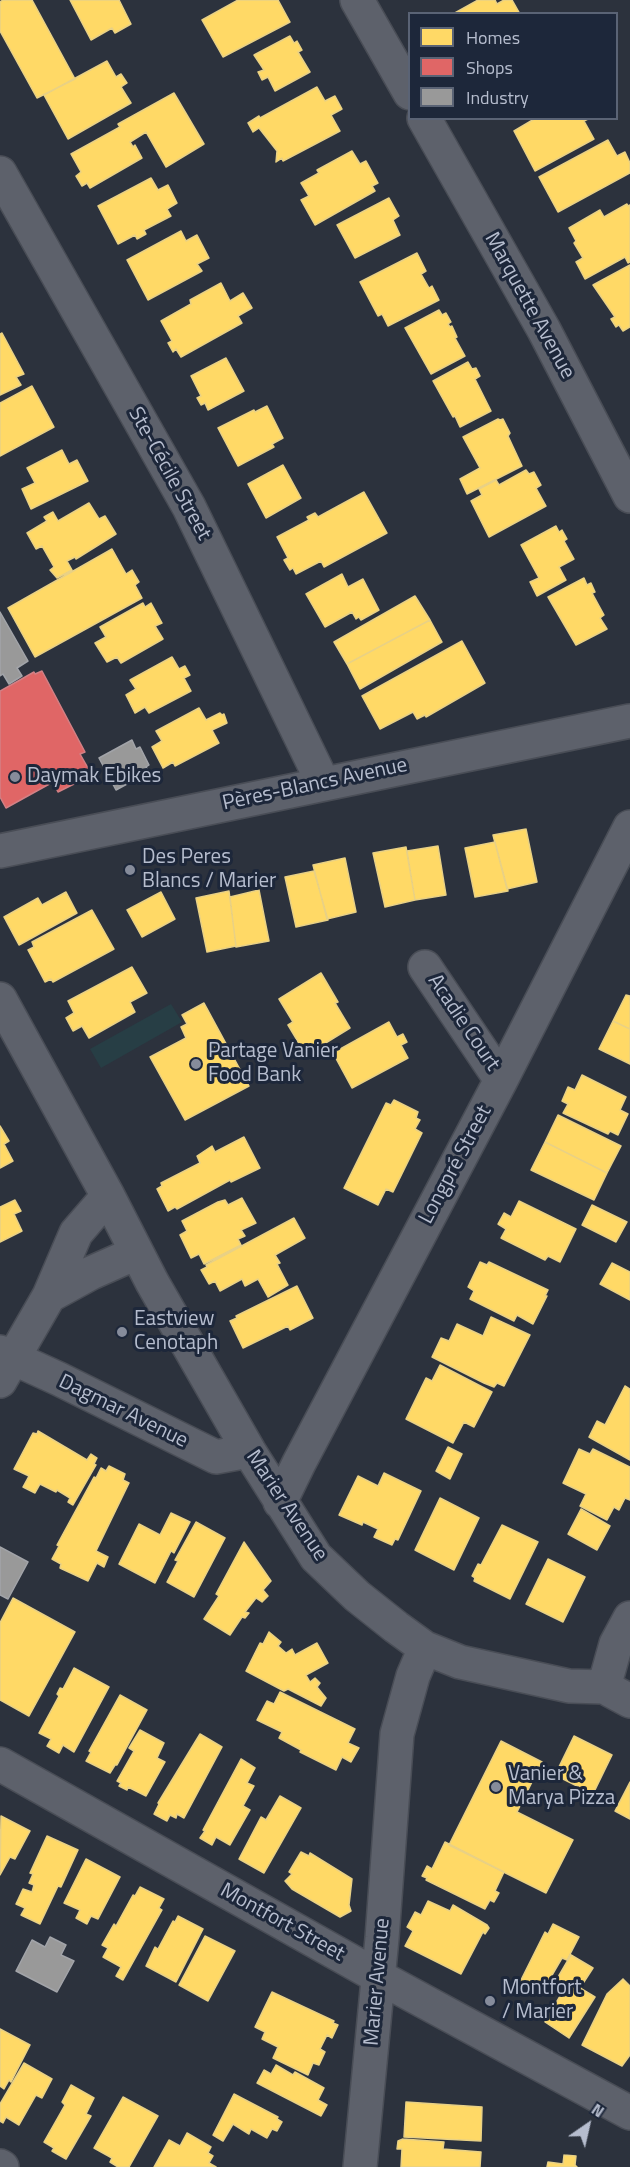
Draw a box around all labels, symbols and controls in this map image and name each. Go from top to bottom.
legend [408,12,618,120]
text: Homes [466,24,520,51]
text: Shops [466,54,513,81]
text: Industry [466,84,529,111]
street label: Marquette Avenue [478,228,580,384]
street label: Ste-Cécile Street [122,403,216,545]
street label: Pères-Blancs Avenue [220,753,410,817]
place label: Daymak Ebikes [27,764,161,790]
marker: Daymak Ebikes [8,770,22,784]
place label: Des Peres Blancs / Marier [142,845,276,895]
marker: Des Peres Blancs / Marier [123,863,137,877]
street label: Acadie Court [421,970,505,1076]
place label: Partage Vanier Food Bank [208,1039,338,1089]
marker: Partage Vanier Food Bank [189,1057,203,1071]
street label: Longpré Street [414,1101,498,1229]
place label: Eastview Cenotaph [134,1307,218,1357]
marker: Eastview Cenotaph [115,1325,129,1339]
street label: Dagmar Avenue [54,1370,192,1454]
street label: Marier Avenue [240,1446,332,1566]
place label: Vanier & Marya Pizza [508,1762,615,1812]
marker: Vanier & Marya Pizza [489,1780,503,1794]
street label: Montfort Street [215,1878,349,1968]
street label: Marier Avenue [360,1917,396,2047]
place label: Montfort / Marier [502,1976,582,2026]
marker: Montfort / Marier [483,1994,497,2008]
north arrow [558,2095,618,2155]
text: N [587,2097,609,2123]

